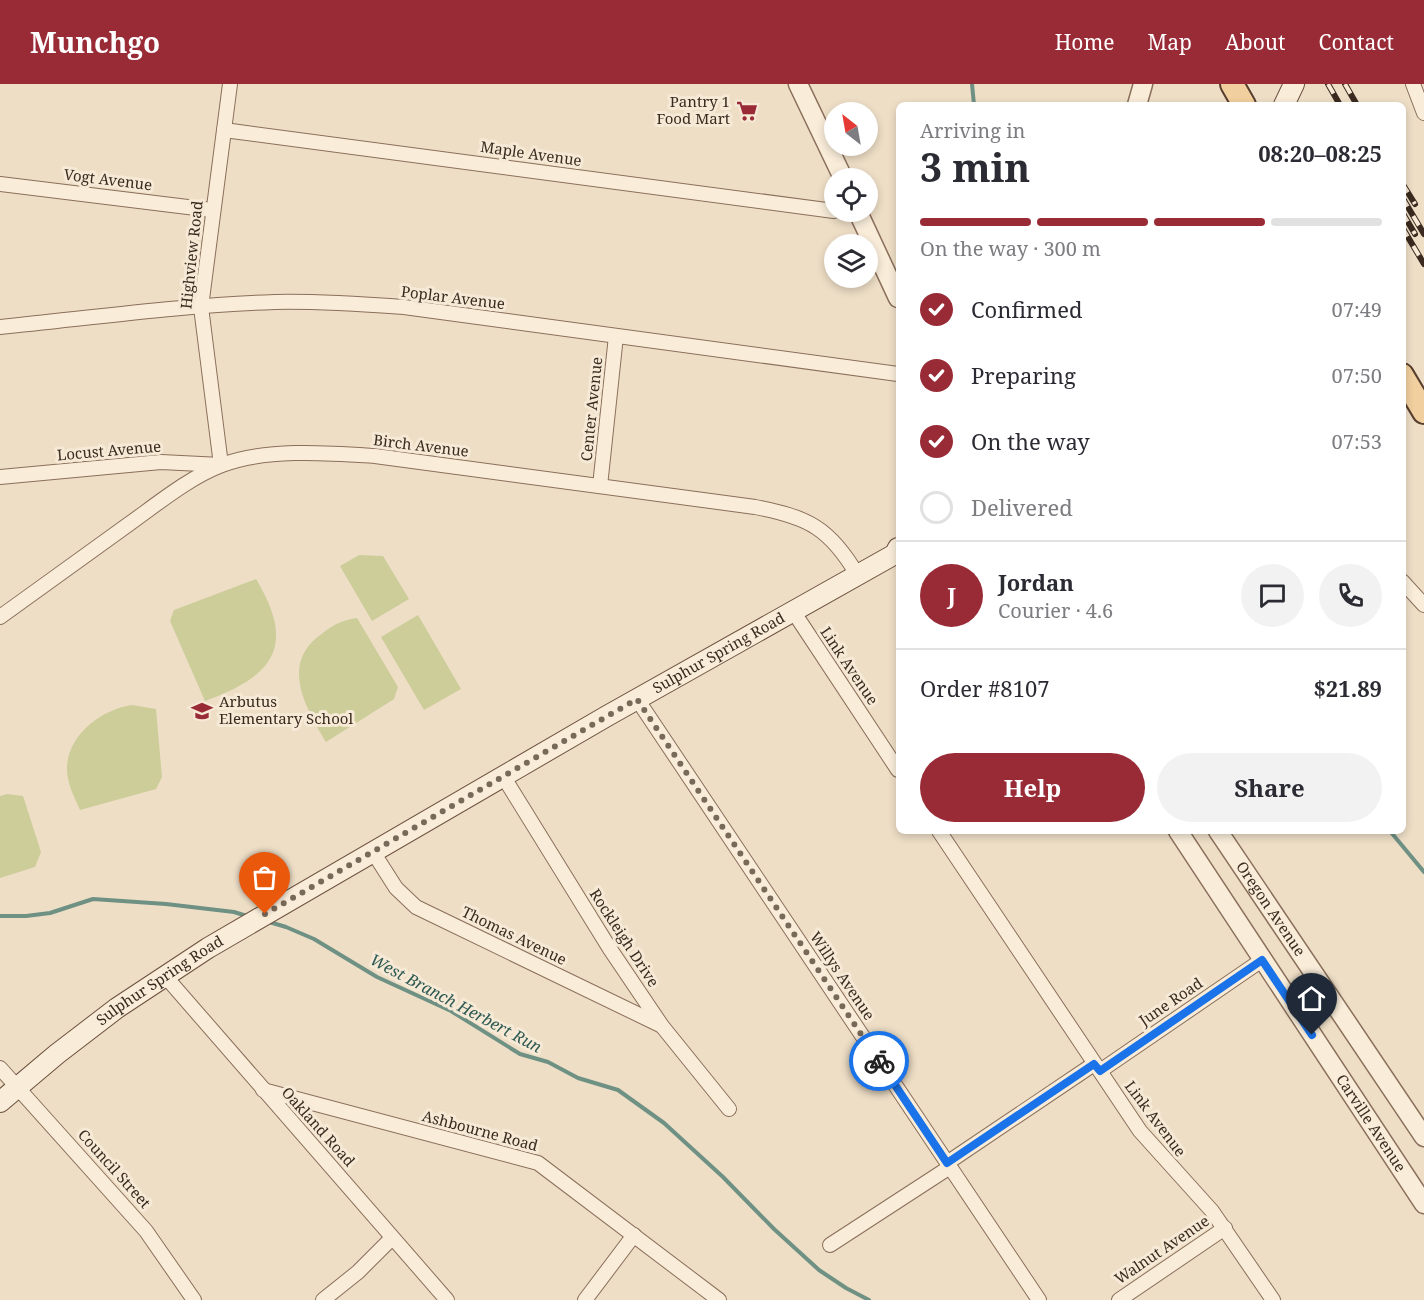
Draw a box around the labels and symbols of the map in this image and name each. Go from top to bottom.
place label: Pantry 1 Food Mart [656,91,730,128]
supermarket icon: Pantry 1 Food Mart [735,99,759,123]
north arrow [824,102,878,156]
street label: Maple Avenue [479,136,583,170]
street label: Vogt Avenue [63,164,153,194]
street label: Highview Road [175,200,207,310]
street label: Poplar Avenue [400,281,506,313]
street label: Center Avenue [576,356,606,462]
street label: Birch Avenue [372,429,470,461]
street label: Locust Avenue [56,435,162,465]
street label: Sulphur Spring Road [649,607,788,697]
street label: Link Avenue [816,622,883,708]
place label: Arbutus Elementary School [219,691,353,728]
school or university icon: Arbutus Elementary School [190,699,214,723]
pin [239,852,290,914]
street label: Oregon Avenue [1232,857,1310,960]
street label: Rockleigh Drive [586,885,664,990]
street label: Thomas Avenue [459,901,570,969]
street label: Willys Avenue [806,927,880,1024]
street label: Sulphur Spring Road [92,930,227,1029]
water label: West Branch Herbert Run [366,948,546,1058]
street label: June Road [1134,973,1206,1030]
pin [1286,973,1337,1035]
courier [849,1031,909,1091]
street label: Carville Avenue [1332,1070,1411,1175]
street label: Link Avenue [1121,1076,1191,1160]
street label: Oakland Road [278,1082,360,1170]
street label: Ashbourne Road [420,1105,540,1155]
street label: Council Street [74,1125,156,1212]
street label: Walnut Avenue [1110,1210,1213,1288]

